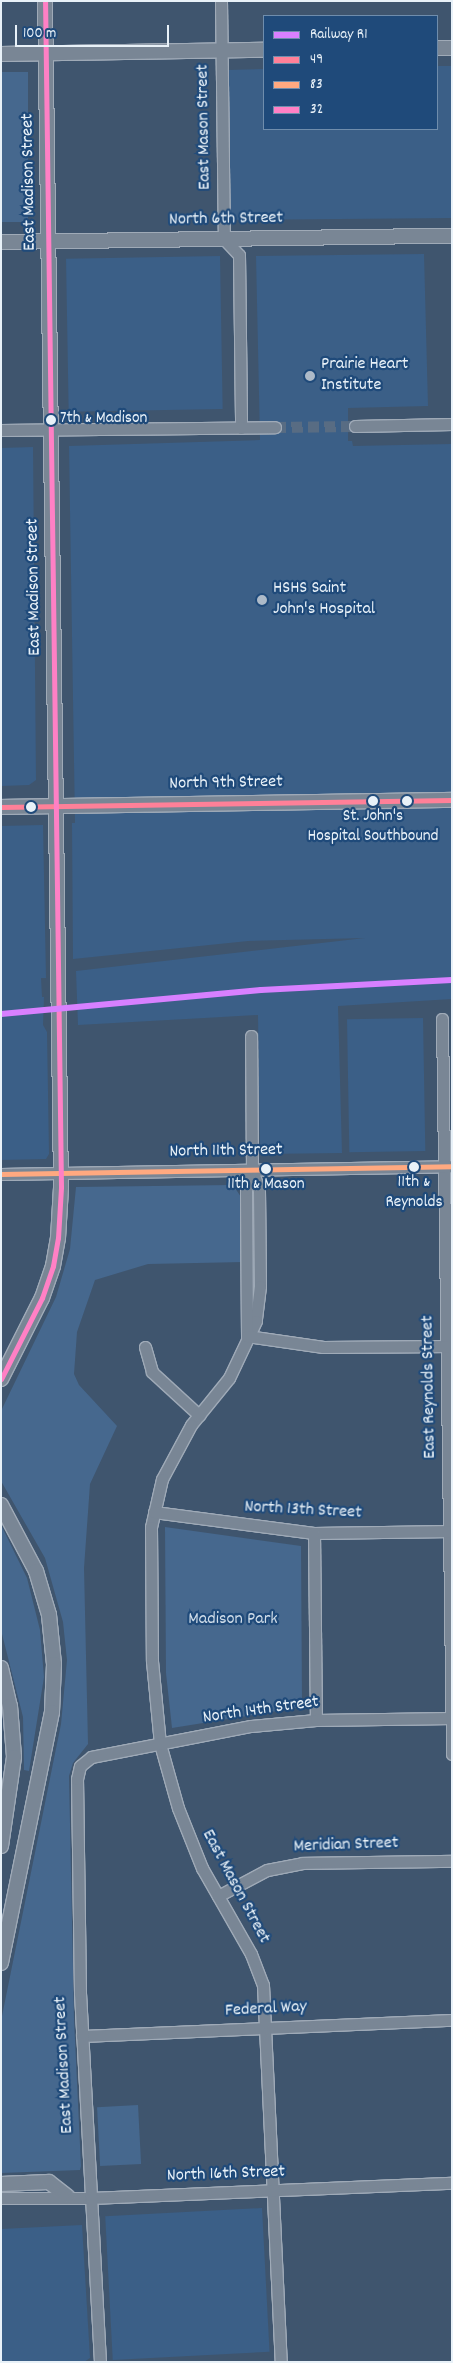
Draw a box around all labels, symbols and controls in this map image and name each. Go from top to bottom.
scale bar [18,15,171,47]
legend [263,15,438,130]
text: 100 m [23,23,56,45]
text: Railway R1 [310,24,367,46]
text: 49 [310,49,323,71]
street label: East Mason Street [193,64,217,190]
text: 83 [310,74,323,96]
text: 32 [310,99,323,121]
street label: East Madison Street [18,113,42,251]
street label: North 6th Street [169,208,283,232]
place label: Prairie Heart Institute [321,355,408,398]
marker: Prairie Heart Institute [303,369,317,383]
place label: 7th & Madison [60,410,147,430]
marker: 7th & Madison [46,415,56,425]
street label: East Madison Street [23,518,47,656]
place label: HSHS Saint John's Hospital [273,579,375,622]
marker: HSHS Saint John's Hospital [255,593,269,607]
street label: North 9th Street [169,772,283,796]
marker: St. John's Hospital Southbound [368,796,378,806]
unlabelled marker [402,796,412,806]
unlabelled marker [26,802,36,812]
place label: St. John's Hospital Southbound [307,808,439,848]
street label: North 11th Street [169,1140,283,1164]
marker: 11th & Reynolds [409,1162,419,1172]
marker: 11th & Mason [261,1164,271,1174]
place label: 11th & Reynolds [385,1174,443,1214]
place label: 11th & Mason [227,1176,305,1196]
street label: East Reynolds Street [418,1315,442,1459]
street label: North 13th Street [244,1497,362,1525]
park label: Madison Park [188,1609,278,1631]
street label: North 14th Street [202,1692,320,1730]
street label: East Mason Street [196,1826,274,1948]
street label: Meridian Street [293,1833,399,1859]
street label: East Madison Street [51,1996,79,2134]
street label: Federal Way [225,1997,307,2023]
street label: North 16th Street [167,2162,285,2188]

